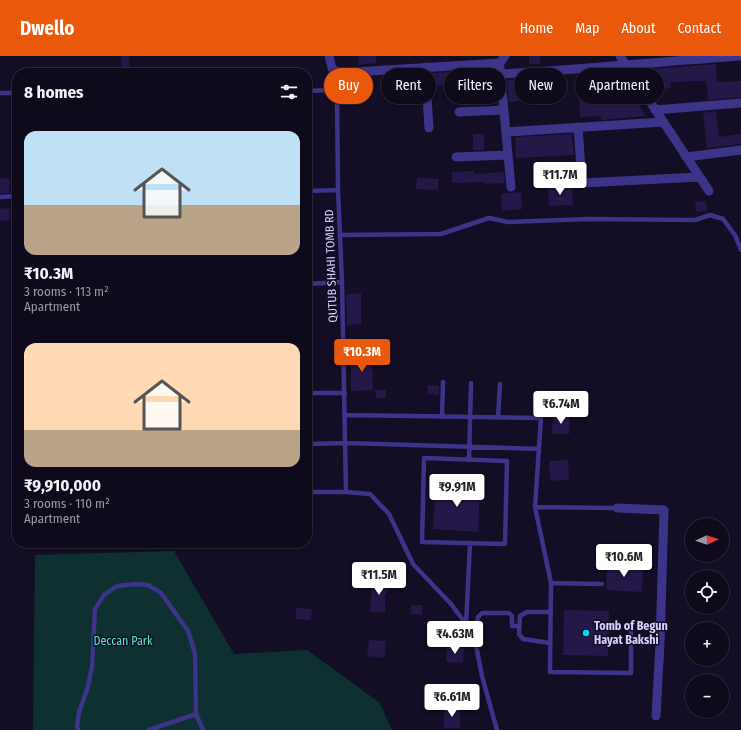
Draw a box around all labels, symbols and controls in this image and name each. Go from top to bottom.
text: Dwello [20,17,74,40]
text: Home [520,20,553,37]
text: Map [575,20,599,37]
text: About [621,20,656,37]
text: Contact [678,20,721,37]
chip: Buy [324,68,373,104]
chip: Rent [381,68,436,104]
chip: Filters [444,68,506,104]
chip: New [514,68,567,104]
chip: Apartment [575,68,664,104]
icon: filters [278,81,300,103]
text: 8 homes [24,82,84,103]
icon: home [126,157,198,229]
pin: ₹11.7M [527,162,593,196]
text: ₹11.7M [543,167,578,182]
street label: QUTUB SHAHI TOMB RD [322,209,340,323]
text: ₹10.3M [24,263,73,284]
text: 3 rooms · 113 m² [24,284,109,299]
text: Apartment [24,299,80,314]
pin: ₹10.3M [329,339,395,373]
text: ₹10.3M [343,344,381,359]
icon: home [126,369,198,441]
pin: ₹6.74M [528,391,594,425]
text: ₹6.74M [542,396,580,411]
pin: ₹9.91M [424,474,490,508]
text: ₹9,910,000 [24,475,101,496]
text: ₹9.91M [438,479,476,494]
text: 3 rooms · 110 m² [24,496,110,511]
text: Apartment [24,511,80,526]
north arrow [685,518,729,562]
map controls [685,518,729,718]
pin: ₹10.6M [591,544,657,578]
text: ₹10.6M [605,549,643,564]
pin: ₹11.5M [346,562,412,596]
text: ₹11.5M [361,567,397,582]
button: locate [685,570,729,614]
place label: Tomb of Begun Hayat Bakshi [594,619,668,647]
pin: ₹4.63M [422,621,488,655]
button: + [685,622,729,666]
text: ₹4.63M [436,626,474,641]
marker: Tomb of Begun Hayat Bakshi [581,628,591,638]
park label: Deccan Park [93,634,153,648]
button: − [685,674,729,718]
pin: ₹6.61M [419,684,485,718]
text: ₹6.61M [434,689,471,704]

